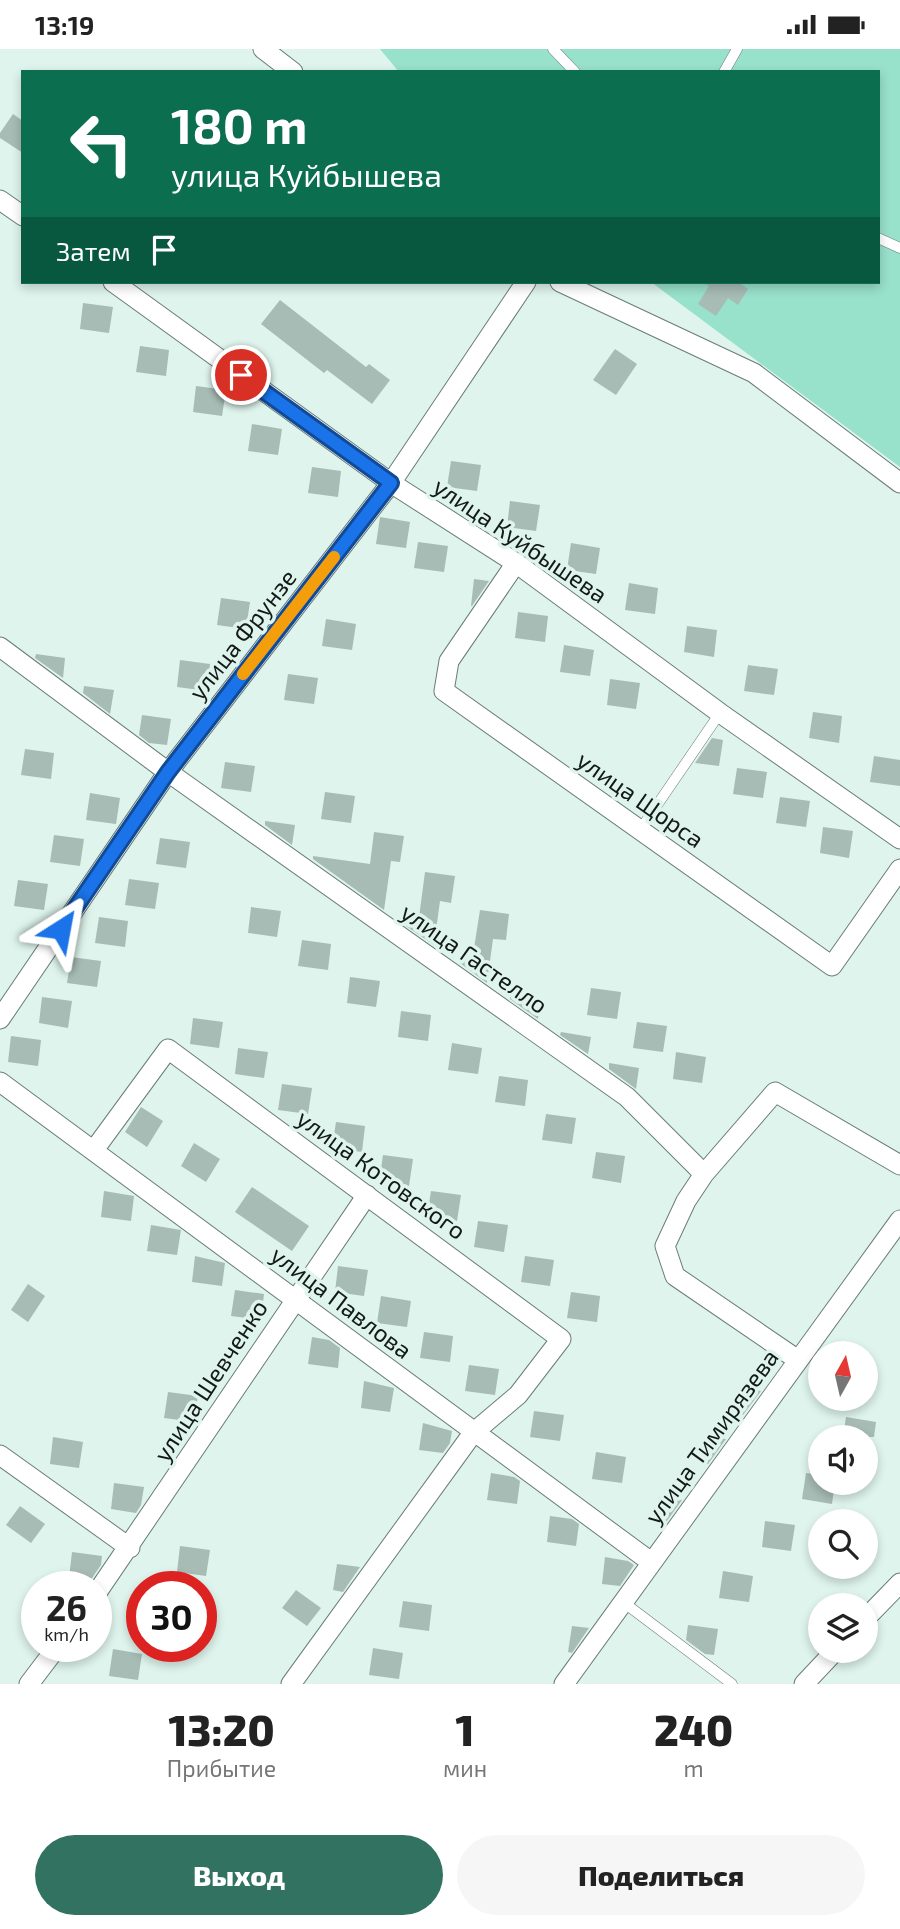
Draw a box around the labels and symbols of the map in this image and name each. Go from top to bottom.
pin [211,345,271,405]
street label: улица Куйбышева [428,471,613,609]
street label: улица Фрунзе [182,563,303,706]
street label: улица Щорса [571,744,710,854]
position arrow [24,892,98,966]
street label: улица Гастелло [395,896,554,1020]
street label: улица Котовского [291,1103,472,1246]
street label: улица Павлова [265,1239,418,1365]
street label: улица Шевченко [147,1294,274,1467]
north arrow [808,1341,878,1411]
street label: улица Тимирязева [638,1343,785,1530]
speed limit sign: 30 [126,1571,217,1662]

